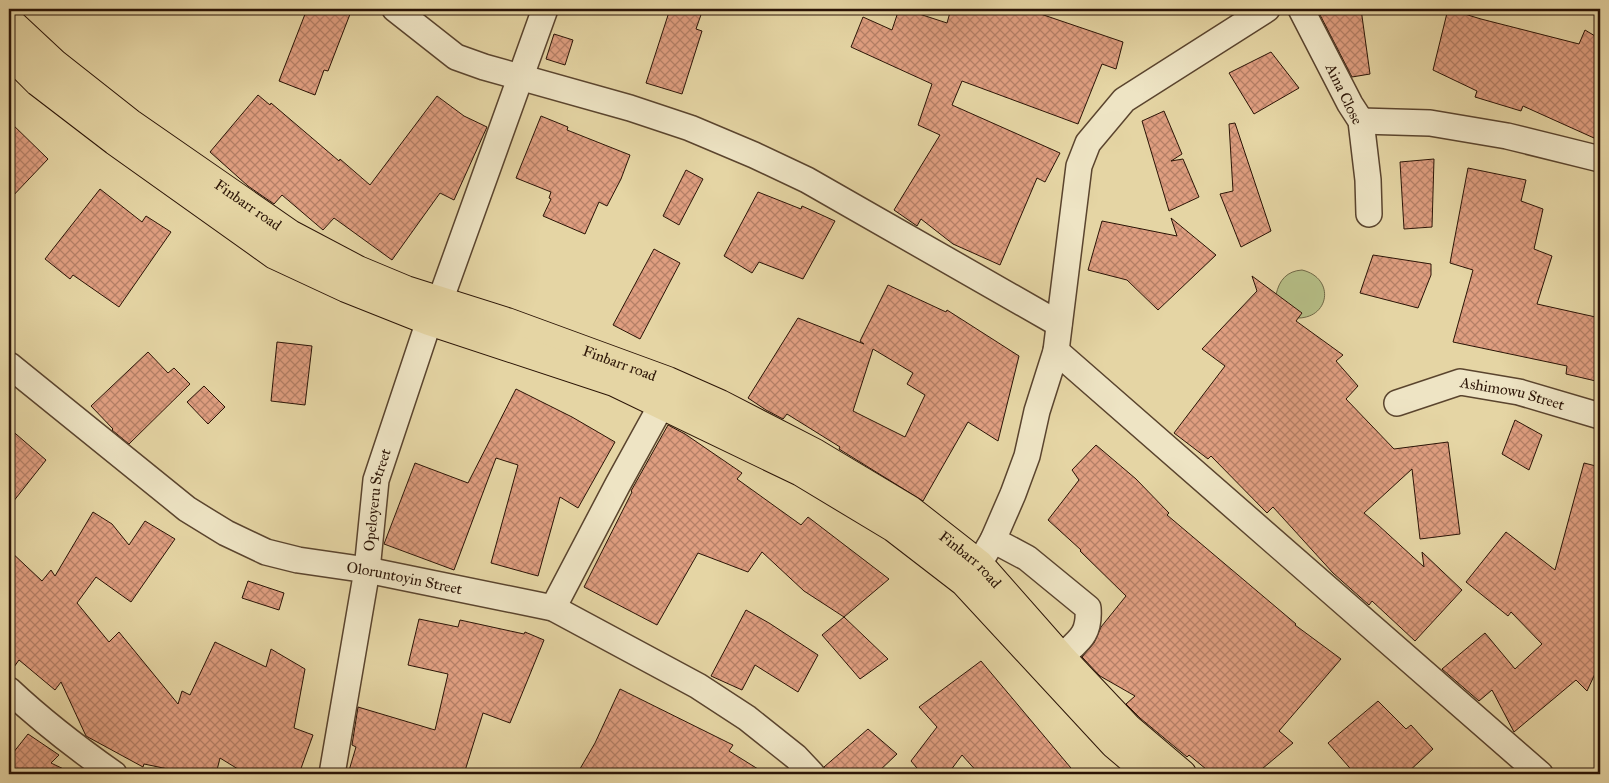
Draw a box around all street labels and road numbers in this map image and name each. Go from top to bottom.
street label: Aina Close [1321,60,1366,127]
street label: Finbarr road [211,175,285,235]
street label: Finbarr road [580,342,659,385]
street label: Ashimowu Street [1458,373,1567,414]
street label: Opeloyeru Street [360,446,395,552]
street label: Finbarr road [935,527,1005,592]
street label: Oloruntoyin Street [345,558,465,598]

